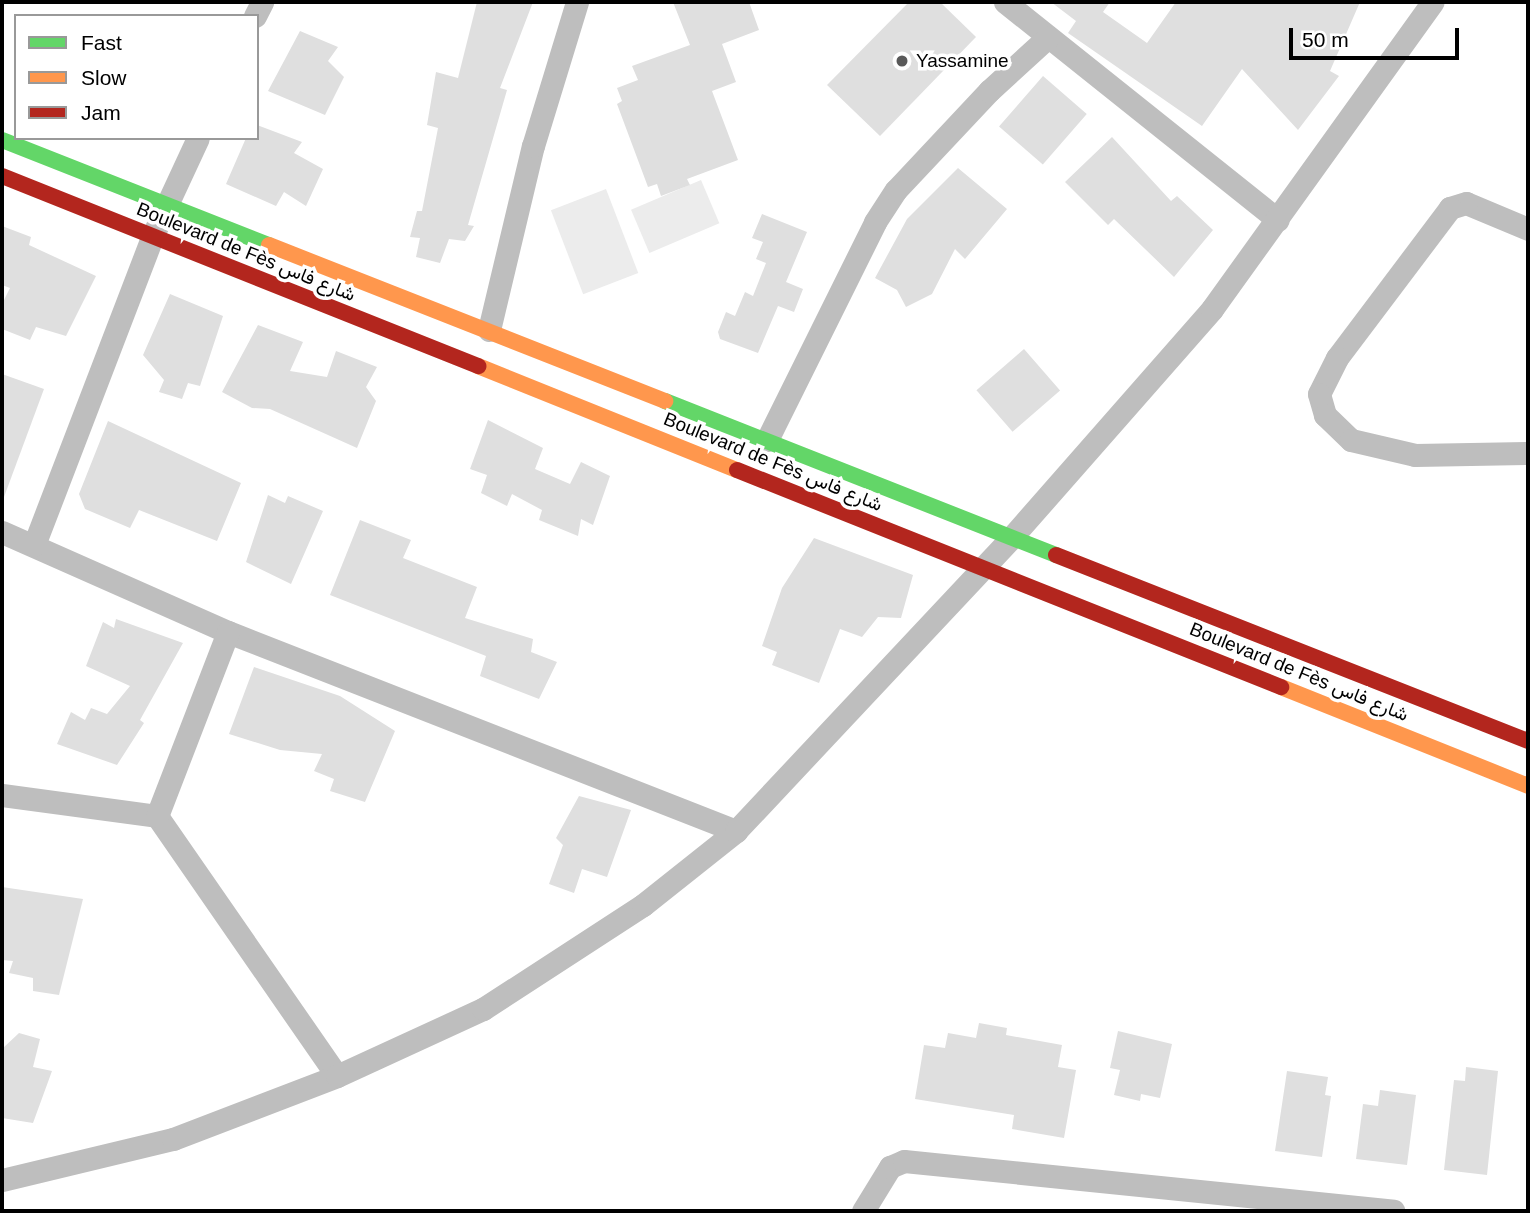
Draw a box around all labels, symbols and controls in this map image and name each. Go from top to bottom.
legend [14,14,259,140]
scale bar [1292,14,1462,58]
text: 50 m [1302,28,1349,51]
text: Fast [81,31,122,54]
place label: Yassamine [916,50,1009,72]
marker: Yassamine [894,53,910,69]
text: Slow [81,66,127,89]
text: Jam [81,101,121,124]
street label: Boulevard de Fès شارع فاس [133,198,359,306]
street label: Boulevard de Fès شارع فاس [660,408,886,516]
street label: Boulevard de Fès شارع فاس [1186,618,1412,726]

